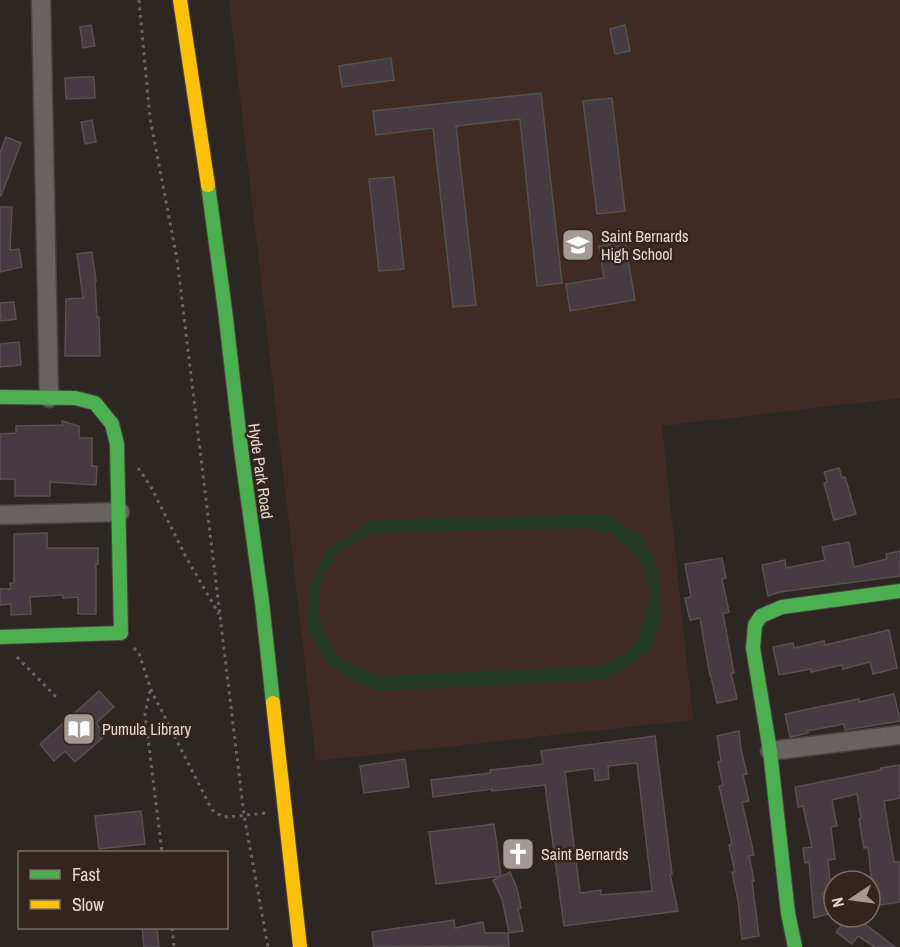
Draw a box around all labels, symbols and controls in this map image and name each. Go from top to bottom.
place label: Saint Bernards High School [601,225,689,265]
school or university icon: Saint Bernards High School [560,227,596,263]
street label: Hyde Park Road [243,422,279,520]
library icon: Pumula Library [61,711,97,747]
place label: Pumula Library [102,718,191,740]
church icon: Saint Bernards [500,836,536,872]
place label: Saint Bernards [541,843,629,865]
legend [18,851,228,929]
text: Fast [72,862,100,887]
north arrow [822,869,882,929]
text: Slow [72,892,104,917]
text: N [826,895,849,909]

